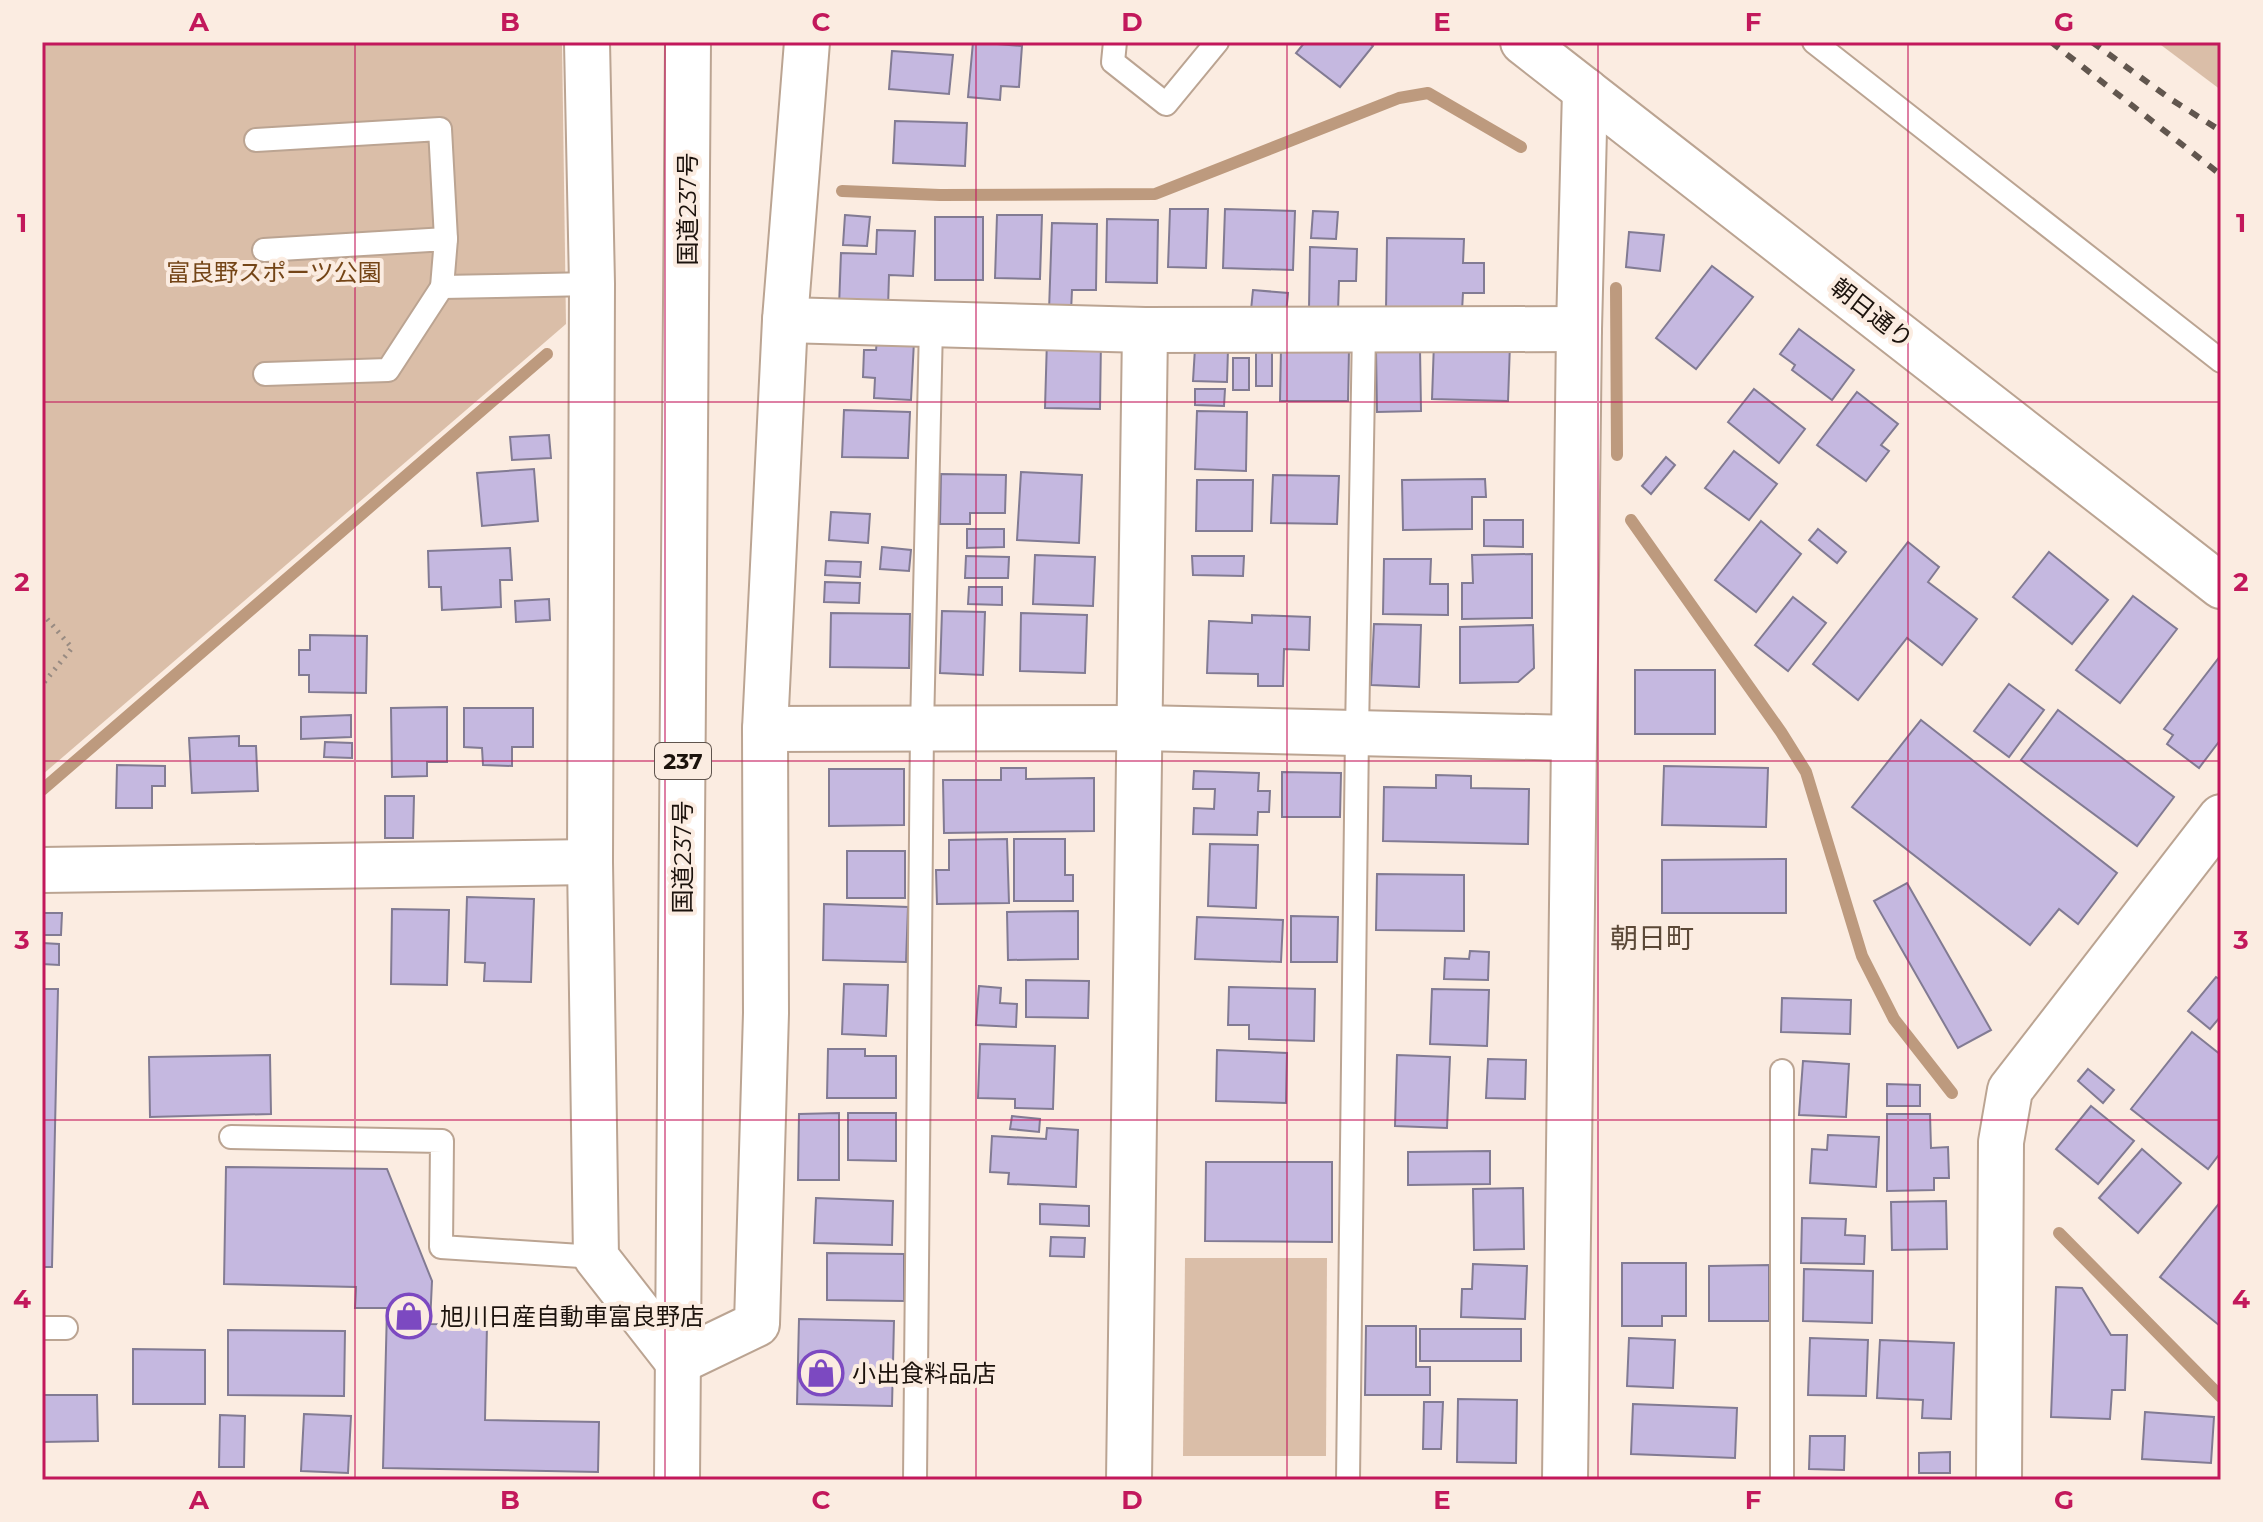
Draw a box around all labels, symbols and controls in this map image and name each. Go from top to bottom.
text: A [188,6,210,38]
text: B [500,6,520,38]
text: C [812,6,831,38]
text: D [1121,6,1143,38]
text: E [1433,6,1451,38]
text: F [1745,6,1761,38]
text: G [2054,6,2074,38]
street label: 国道237号 [673,153,702,266]
text: 1 [17,207,27,239]
text: 1 [2236,207,2246,239]
park label: 富良野スポーツ公園 [166,258,382,287]
street label: 朝日通り [1825,272,1919,354]
text: 2 [14,566,30,598]
text: 2 [2233,566,2249,598]
road number: 237 [655,743,711,779]
street label: 国道237号 [668,801,697,914]
district label: 朝日町 [1610,921,1694,955]
text: 3 [13,924,30,956]
text: 3 [2232,924,2249,956]
text: 4 [13,1283,31,1315]
text: 4 [2232,1283,2250,1315]
shop icon: 旭川日産自動車富良野店 [385,1292,433,1340]
place label: 旭川日産自動車富良野店 [440,1302,704,1331]
shop icon: 小出食料品店 [797,1349,845,1397]
place label: 小出食料品店 [852,1359,996,1388]
text: A [188,1484,210,1516]
text: B [500,1484,520,1516]
text: C [812,1484,831,1516]
text: D [1121,1484,1143,1516]
text: E [1433,1484,1451,1516]
text: F [1745,1484,1761,1516]
text: G [2054,1484,2074,1516]

